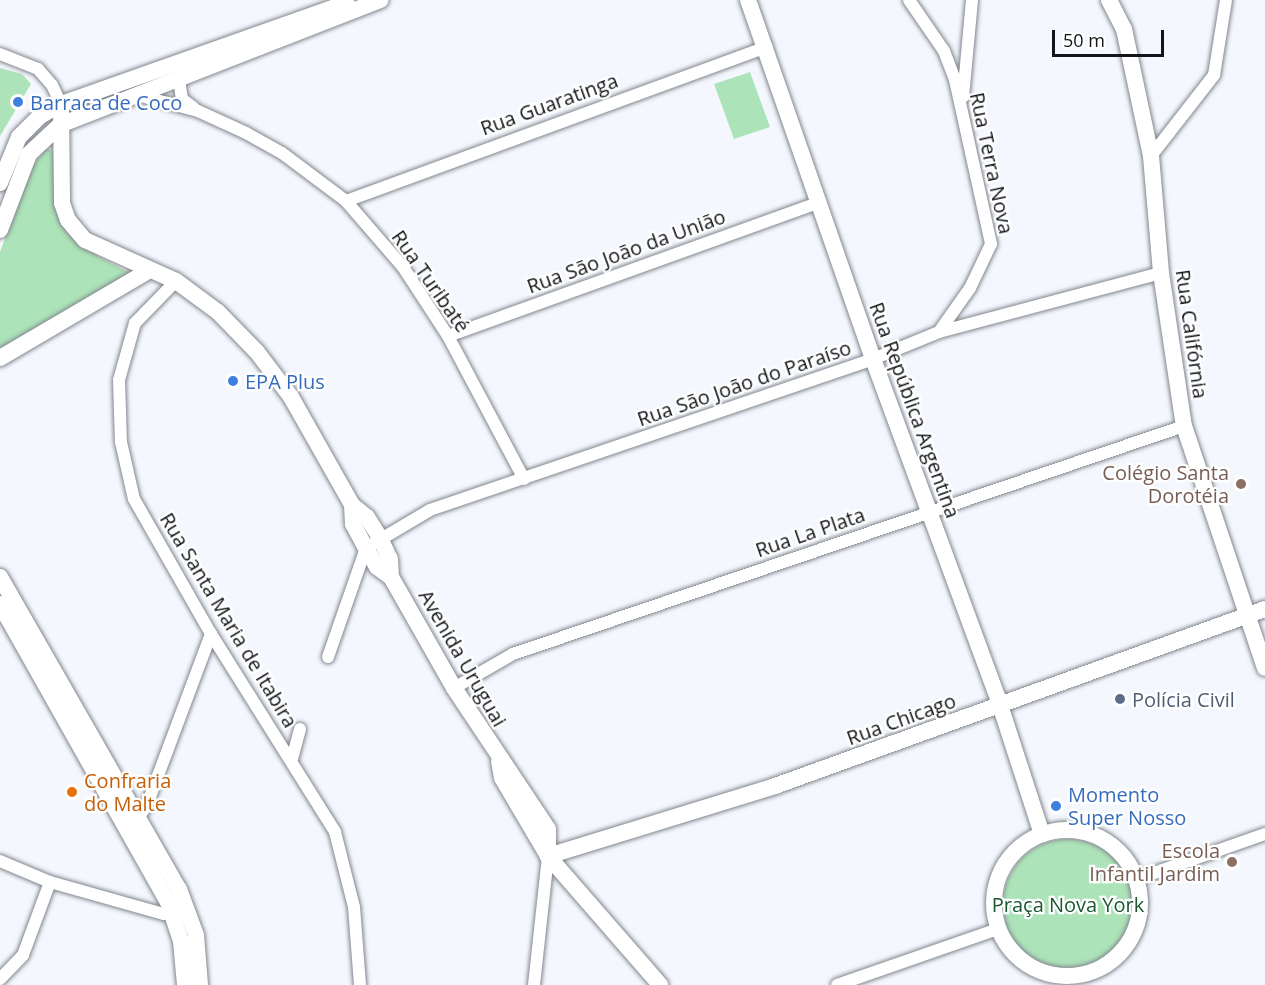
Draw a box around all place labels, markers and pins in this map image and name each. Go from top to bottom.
place label: Barraca de Coco [30,90,182,114]
marker: Barraca de Coco [11,95,25,109]
place label: EPA Plus [245,369,325,393]
marker: EPA Plus [226,374,240,388]
place label: Colégio Santa Dorotéia [1102,460,1229,507]
marker: Colégio Santa Dorotéia [1234,477,1248,491]
place label: Polícia Civil [1132,687,1235,711]
marker: Polícia Civil [1113,692,1127,706]
place label: Confraria do Malte [84,768,171,815]
place label: Momento Super Nosso [1068,783,1186,830]
marker: Confraria do Malte [65,785,79,799]
marker: Momento Super Nosso [1049,799,1063,813]
place label: Escola Infantil Jardim [1089,838,1220,885]
marker: Escola Infantil Jardim [1225,855,1239,869]

